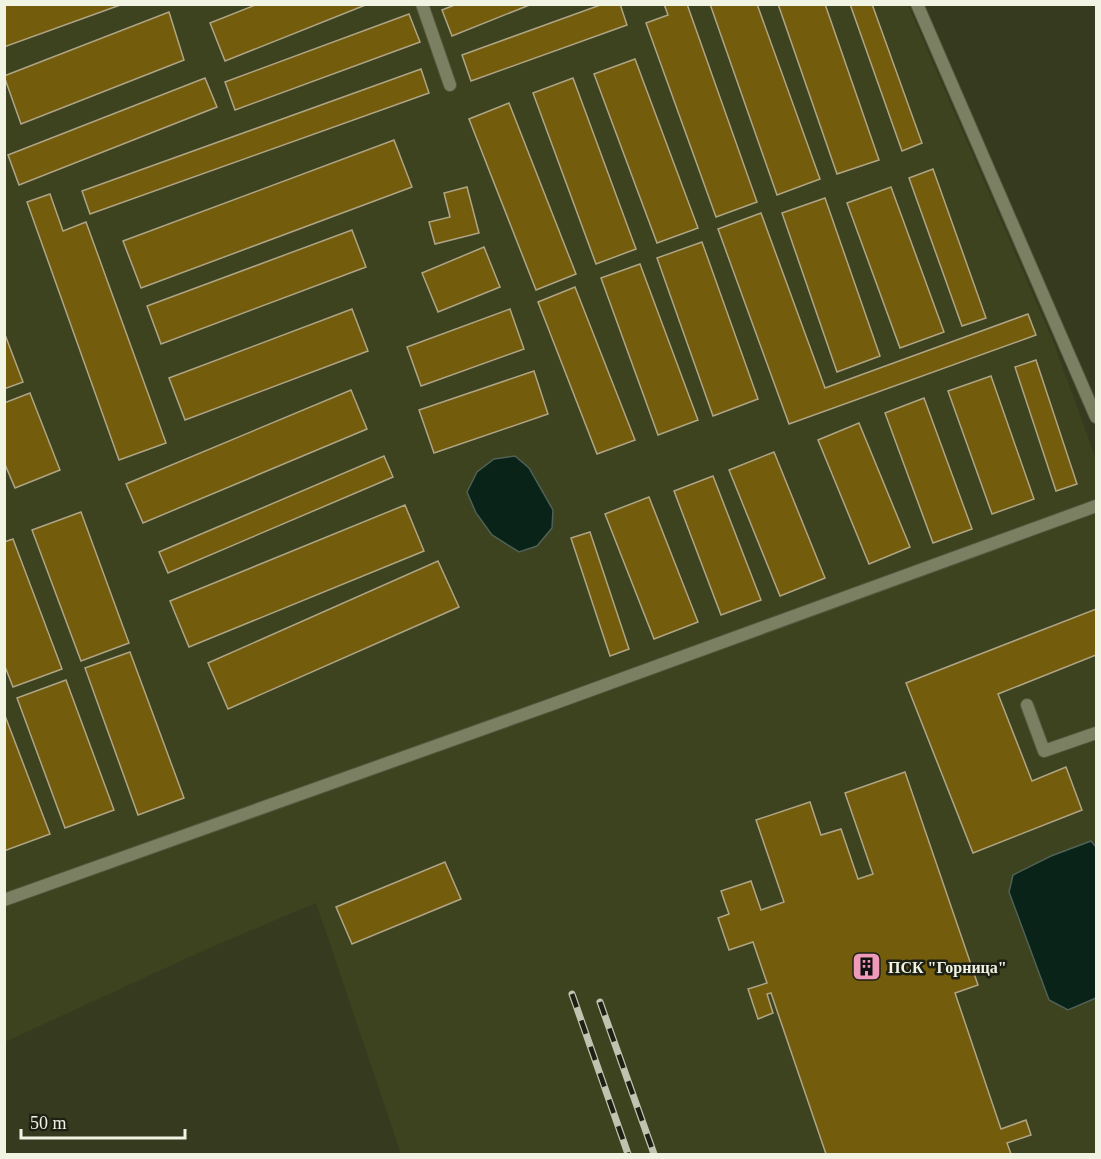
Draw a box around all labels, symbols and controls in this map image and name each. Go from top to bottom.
building icon: ПСК "Горница" [851,951,883,983]
place label: ПСК "Горница" [888,959,1007,977]
scale bar [21,1102,184,1140]
text: 50 m [30,1113,67,1133]

